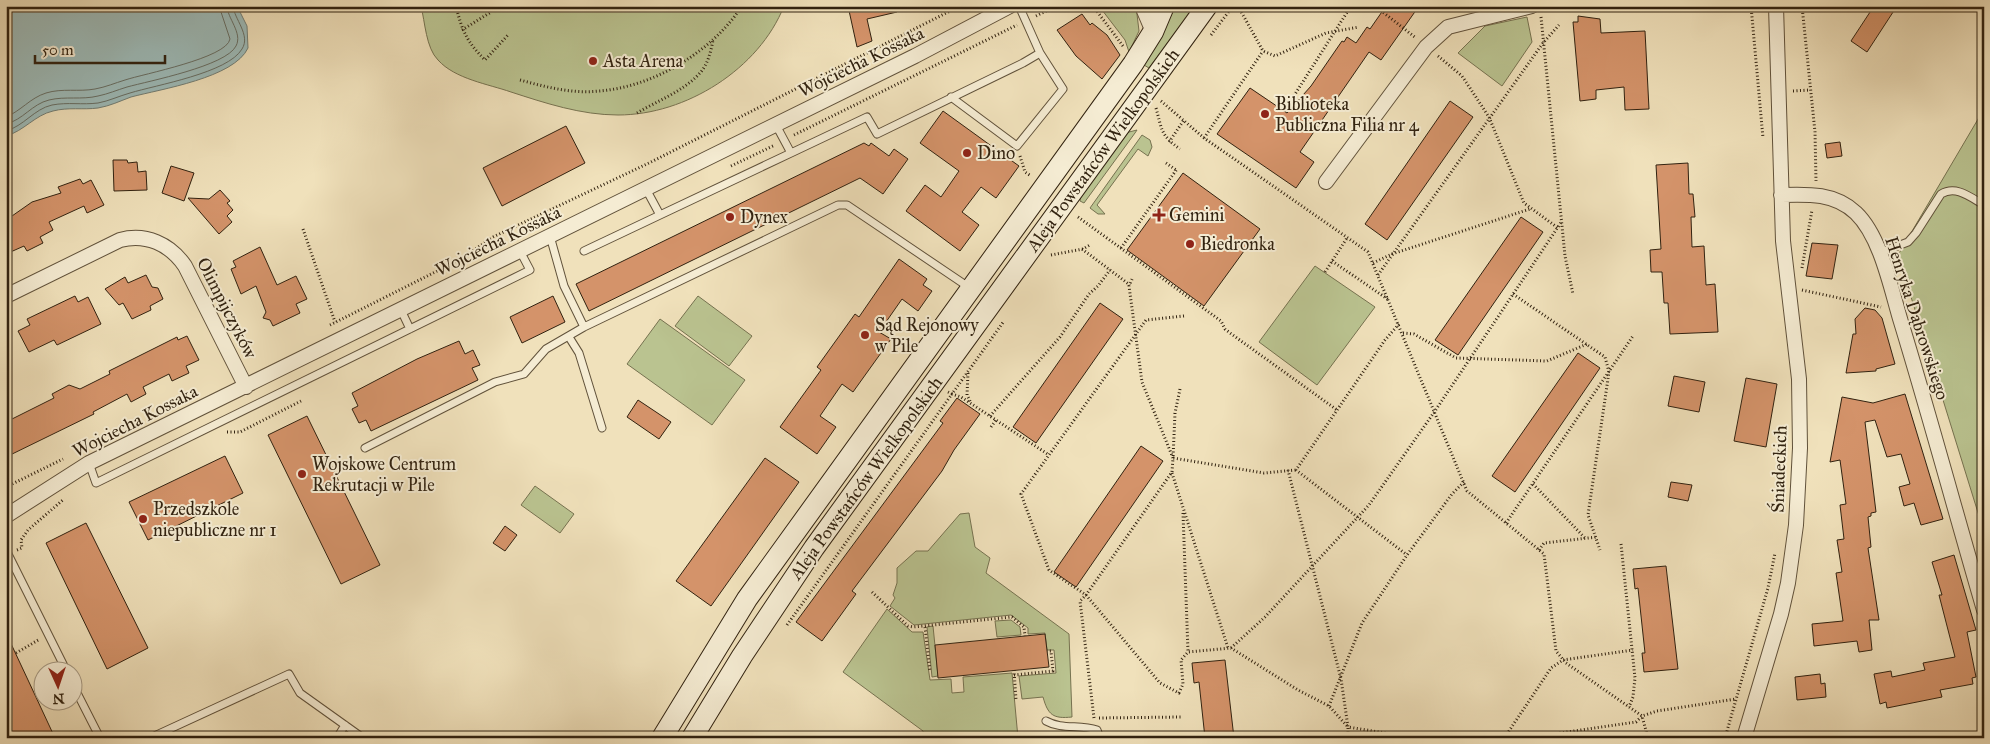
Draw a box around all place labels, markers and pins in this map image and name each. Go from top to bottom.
place label: Asta Arena [602,50,684,72]
marker: Asta Arena [587,55,599,67]
place label: Biblioteka Publiczna Filia nr 4 [1275,93,1420,136]
marker: Biblioteka Publiczna Filia nr 4 [1259,108,1271,120]
place label: Dino [977,142,1015,164]
marker: Dino [961,147,973,159]
place label: Gemini [1169,204,1224,226]
place label: Dynex [740,206,788,228]
marker: Gemini [1153,209,1165,221]
marker: Dynex [724,211,736,223]
place label: Biedronka [1200,233,1275,255]
marker: Biedronka [1184,238,1196,250]
place label: Sąd Rejonowy w Pile [875,314,979,357]
marker: Sąd Rejonowy w Pile [859,329,871,341]
place label: Wojskowe Centrum Rekrutacji w Pile [312,453,456,496]
marker: Wojskowe Centrum Rekrutacji w Pile [296,468,308,480]
place label: Przedszkole niepubliczne nr 1 [153,498,277,541]
marker: Przedszkole niepubliczne nr 1 [137,513,149,525]

